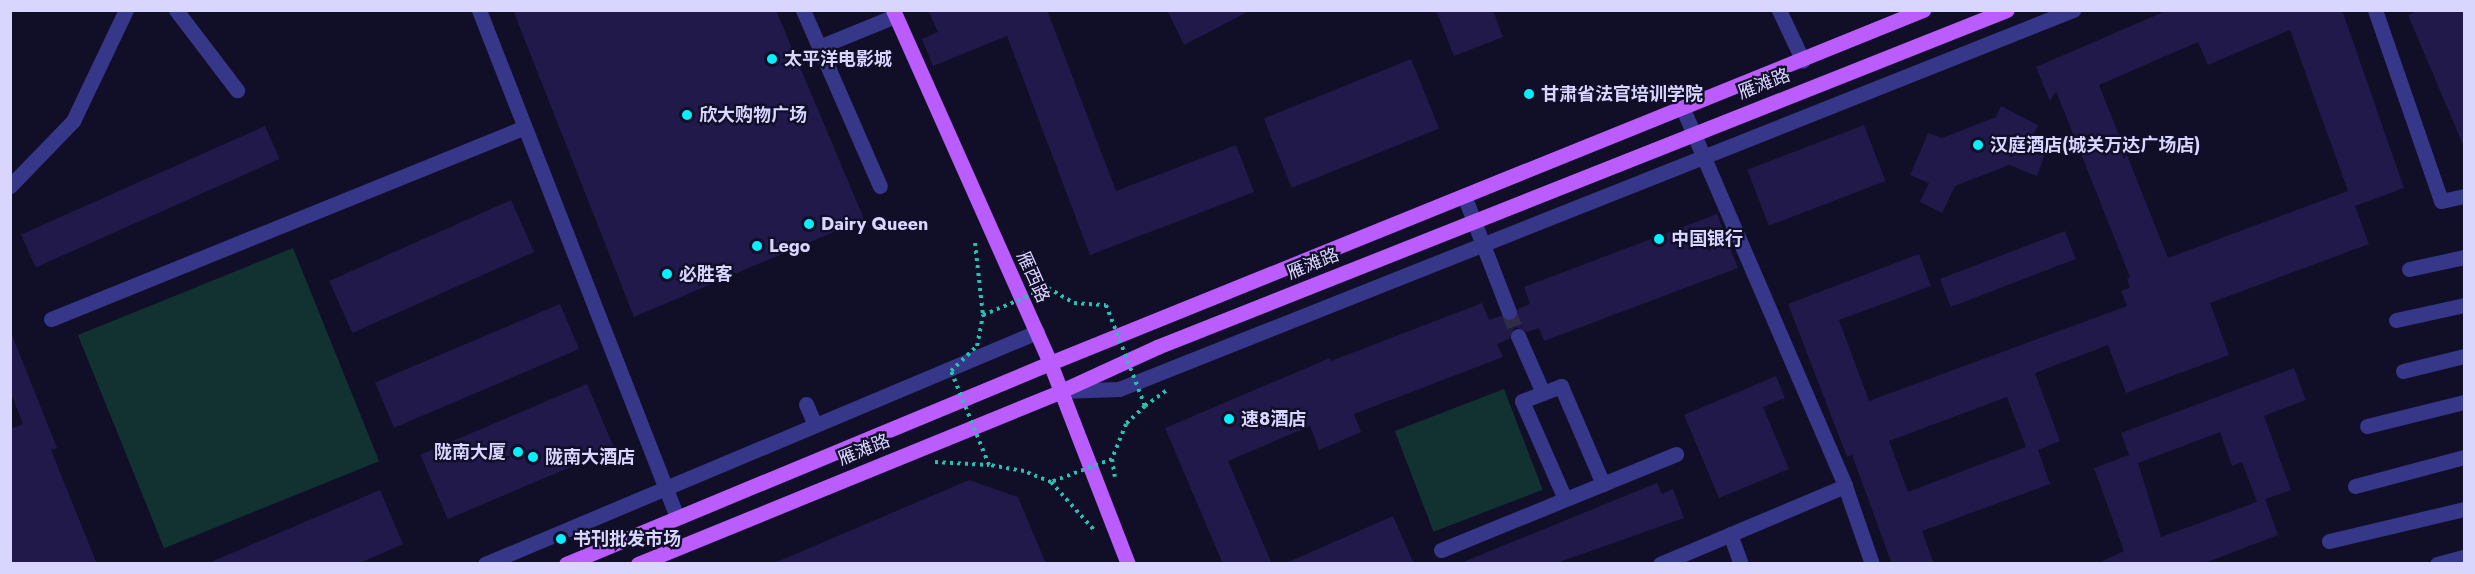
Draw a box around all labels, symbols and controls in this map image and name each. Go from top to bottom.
place label: 太平洋电影城 [784,48,892,70]
marker: 太平洋电影城 [765,52,779,66]
street label: 雁滩路 [1735,64,1793,104]
place label: 甘肃省法官培训学院 [1541,83,1703,105]
marker: 甘肃省法官培训学院 [1522,87,1536,101]
place label: 欣大购物广场 [699,104,807,126]
marker: 欣大购物广场 [680,108,694,122]
place label: 汉庭酒店(城关万达广场店) [1990,134,2200,156]
marker: 汉庭酒店(城关万达广场店) [1971,138,1985,152]
place label: Dairy Queen [821,213,928,235]
marker: Dairy Queen [802,217,816,231]
place label: 中国银行 [1671,228,1743,250]
marker: 中国银行 [1652,232,1666,246]
place label: Lego [769,235,810,257]
marker: Lego [750,239,764,253]
street label: 雁滩路 [1284,244,1342,284]
street label: 雁西路 [1012,248,1054,306]
place label: 必胜客 [679,263,733,285]
marker: 必胜客 [660,267,674,281]
place label: 速8酒店 [1241,408,1306,430]
marker: 速8酒店 [1222,412,1236,426]
street label: 雁滩路 [835,430,893,470]
place label: 陇南大厦 [434,441,506,463]
marker: 陇南大厦 [511,445,525,459]
place label: 陇南大酒店 [545,446,635,468]
marker: 陇南大酒店 [526,450,540,464]
place label: 书刊批发市场 [573,528,681,550]
marker: 书刊批发市场 [554,532,568,546]

